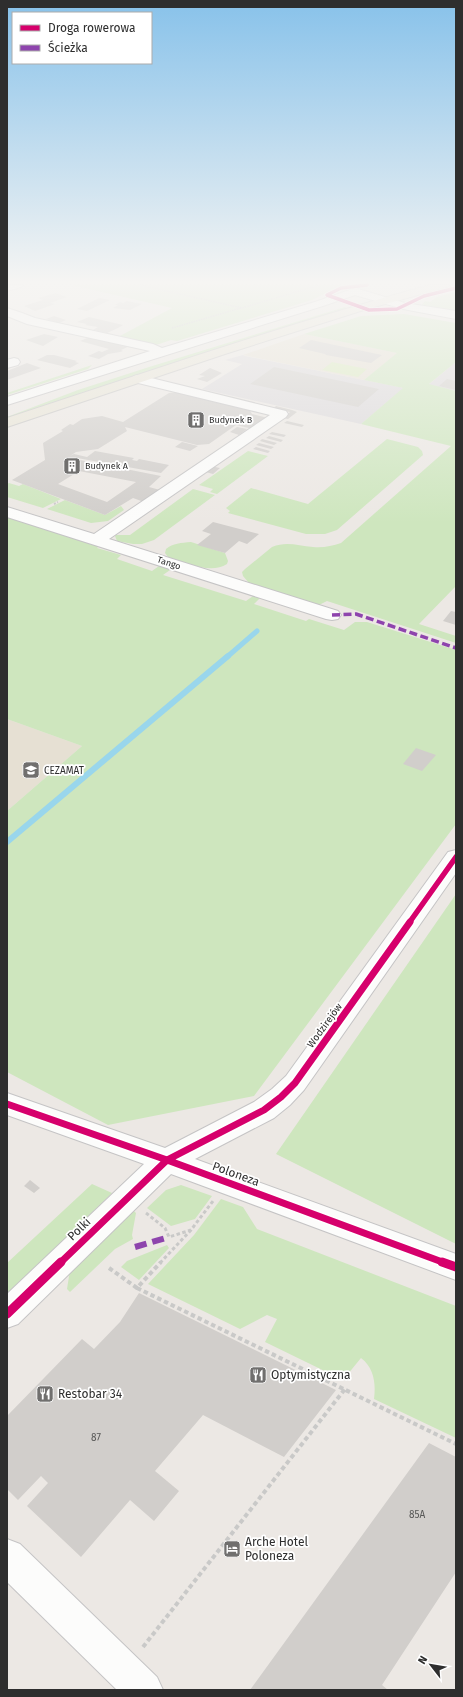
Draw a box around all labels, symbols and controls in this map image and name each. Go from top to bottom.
legend [12,12,152,64]
text: Droga rowerowa [48,21,135,35]
text: Ścieżka [48,40,88,55]
building icon: Budynek B [186,410,206,430]
place label: Budynek B [209,415,253,425]
building icon: Budynek A [62,456,82,476]
place label: Budynek A [85,461,129,471]
street label: Tango [156,555,182,571]
school or university icon: CEZAMAT [21,760,41,780]
place label: CEZAMAT [44,765,85,777]
street label: Wodzirejów [305,1001,345,1050]
street label: Poloneza [211,1159,261,1189]
street label: Polki [65,1215,93,1243]
restaurant icon: Optymistyczna [248,1365,268,1385]
place label: Optymistyczna [271,1368,351,1382]
restaurant icon: Restobar 34 [35,1384,55,1404]
place label: Restobar 34 [58,1387,123,1401]
house number: 87 [91,1432,101,1444]
house number: 85A [409,1509,425,1521]
place label: Arche Hotel Poloneza [245,1535,308,1563]
hotel icon: Arche Hotel Poloneza [222,1539,242,1559]
north arrow [411,1645,451,1685]
text: N [415,1654,430,1667]

